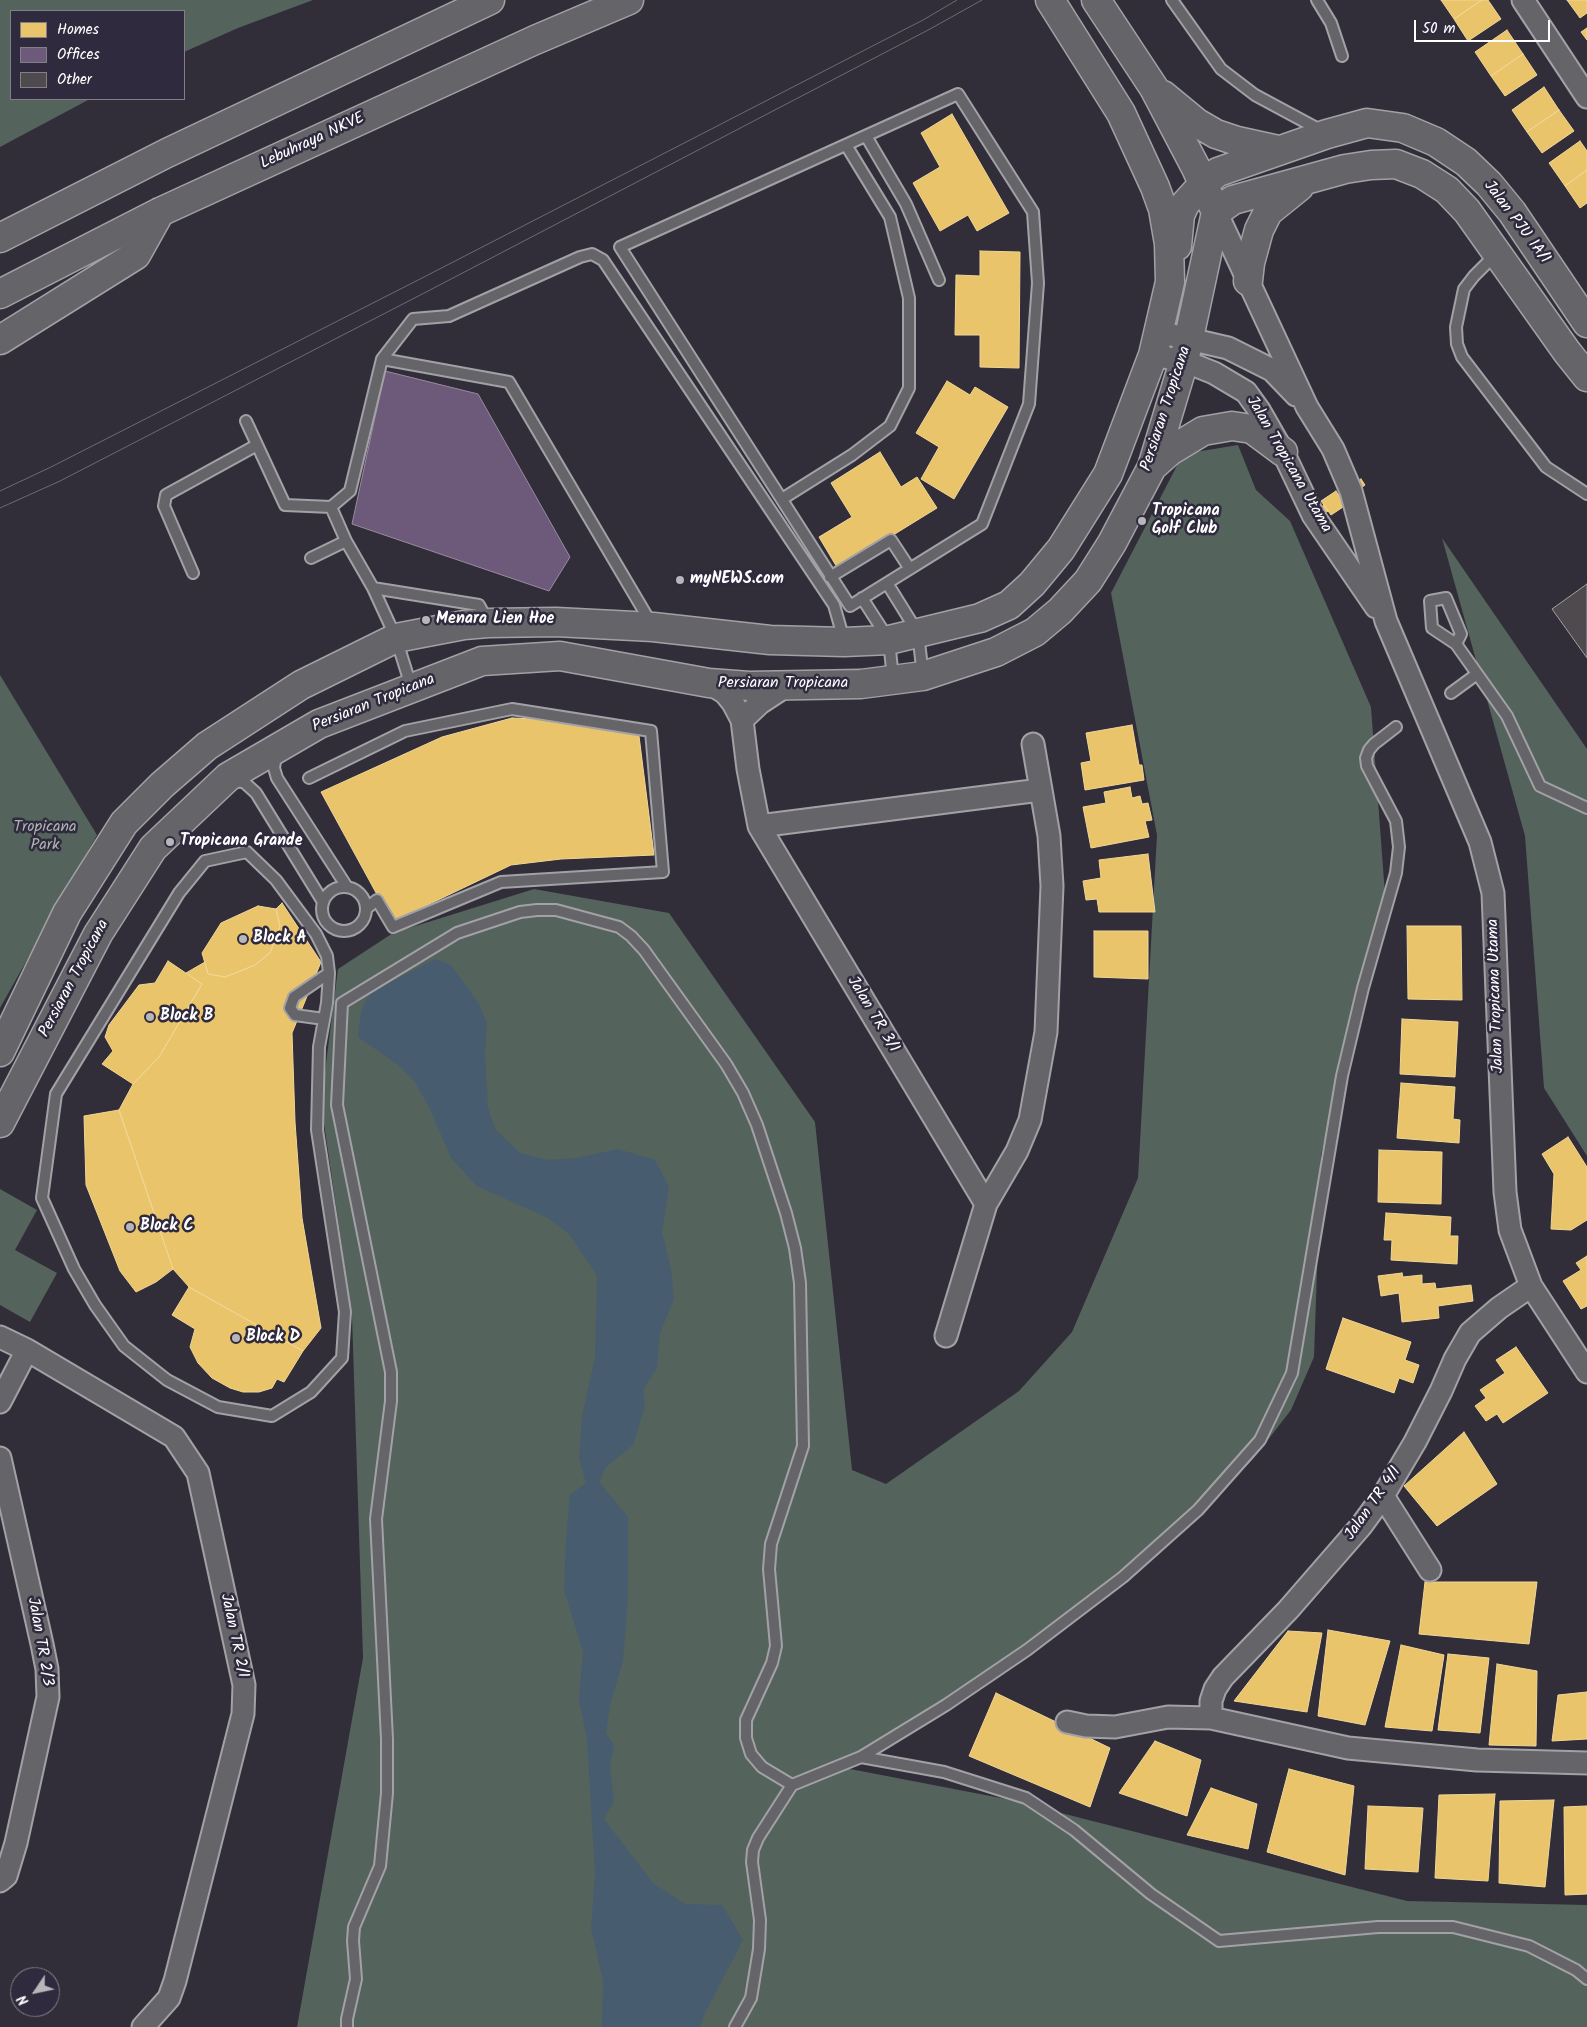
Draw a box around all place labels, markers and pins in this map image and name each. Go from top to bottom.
place label: Tropicana Golf Club [1152,502,1220,540]
marker: Tropicana Golf Club [1136,515,1148,527]
place label: myNEWS.com [690,570,784,590]
marker: myNEWS.com [674,574,686,586]
place label: Menara Lien Hoe [436,610,554,630]
marker: Menara Lien Hoe [420,614,432,626]
place label: Tropicana Grande [180,832,303,852]
marker: Tropicana Grande [164,836,176,848]
place label: Block A [253,929,306,949]
marker: Block A [237,933,249,945]
place label: Block B [160,1007,213,1027]
marker: Block B [144,1011,156,1023]
place label: Block C [140,1217,193,1237]
marker: Block C [124,1221,136,1233]
place label: Block D [246,1328,300,1348]
marker: Block D [230,1332,242,1344]

